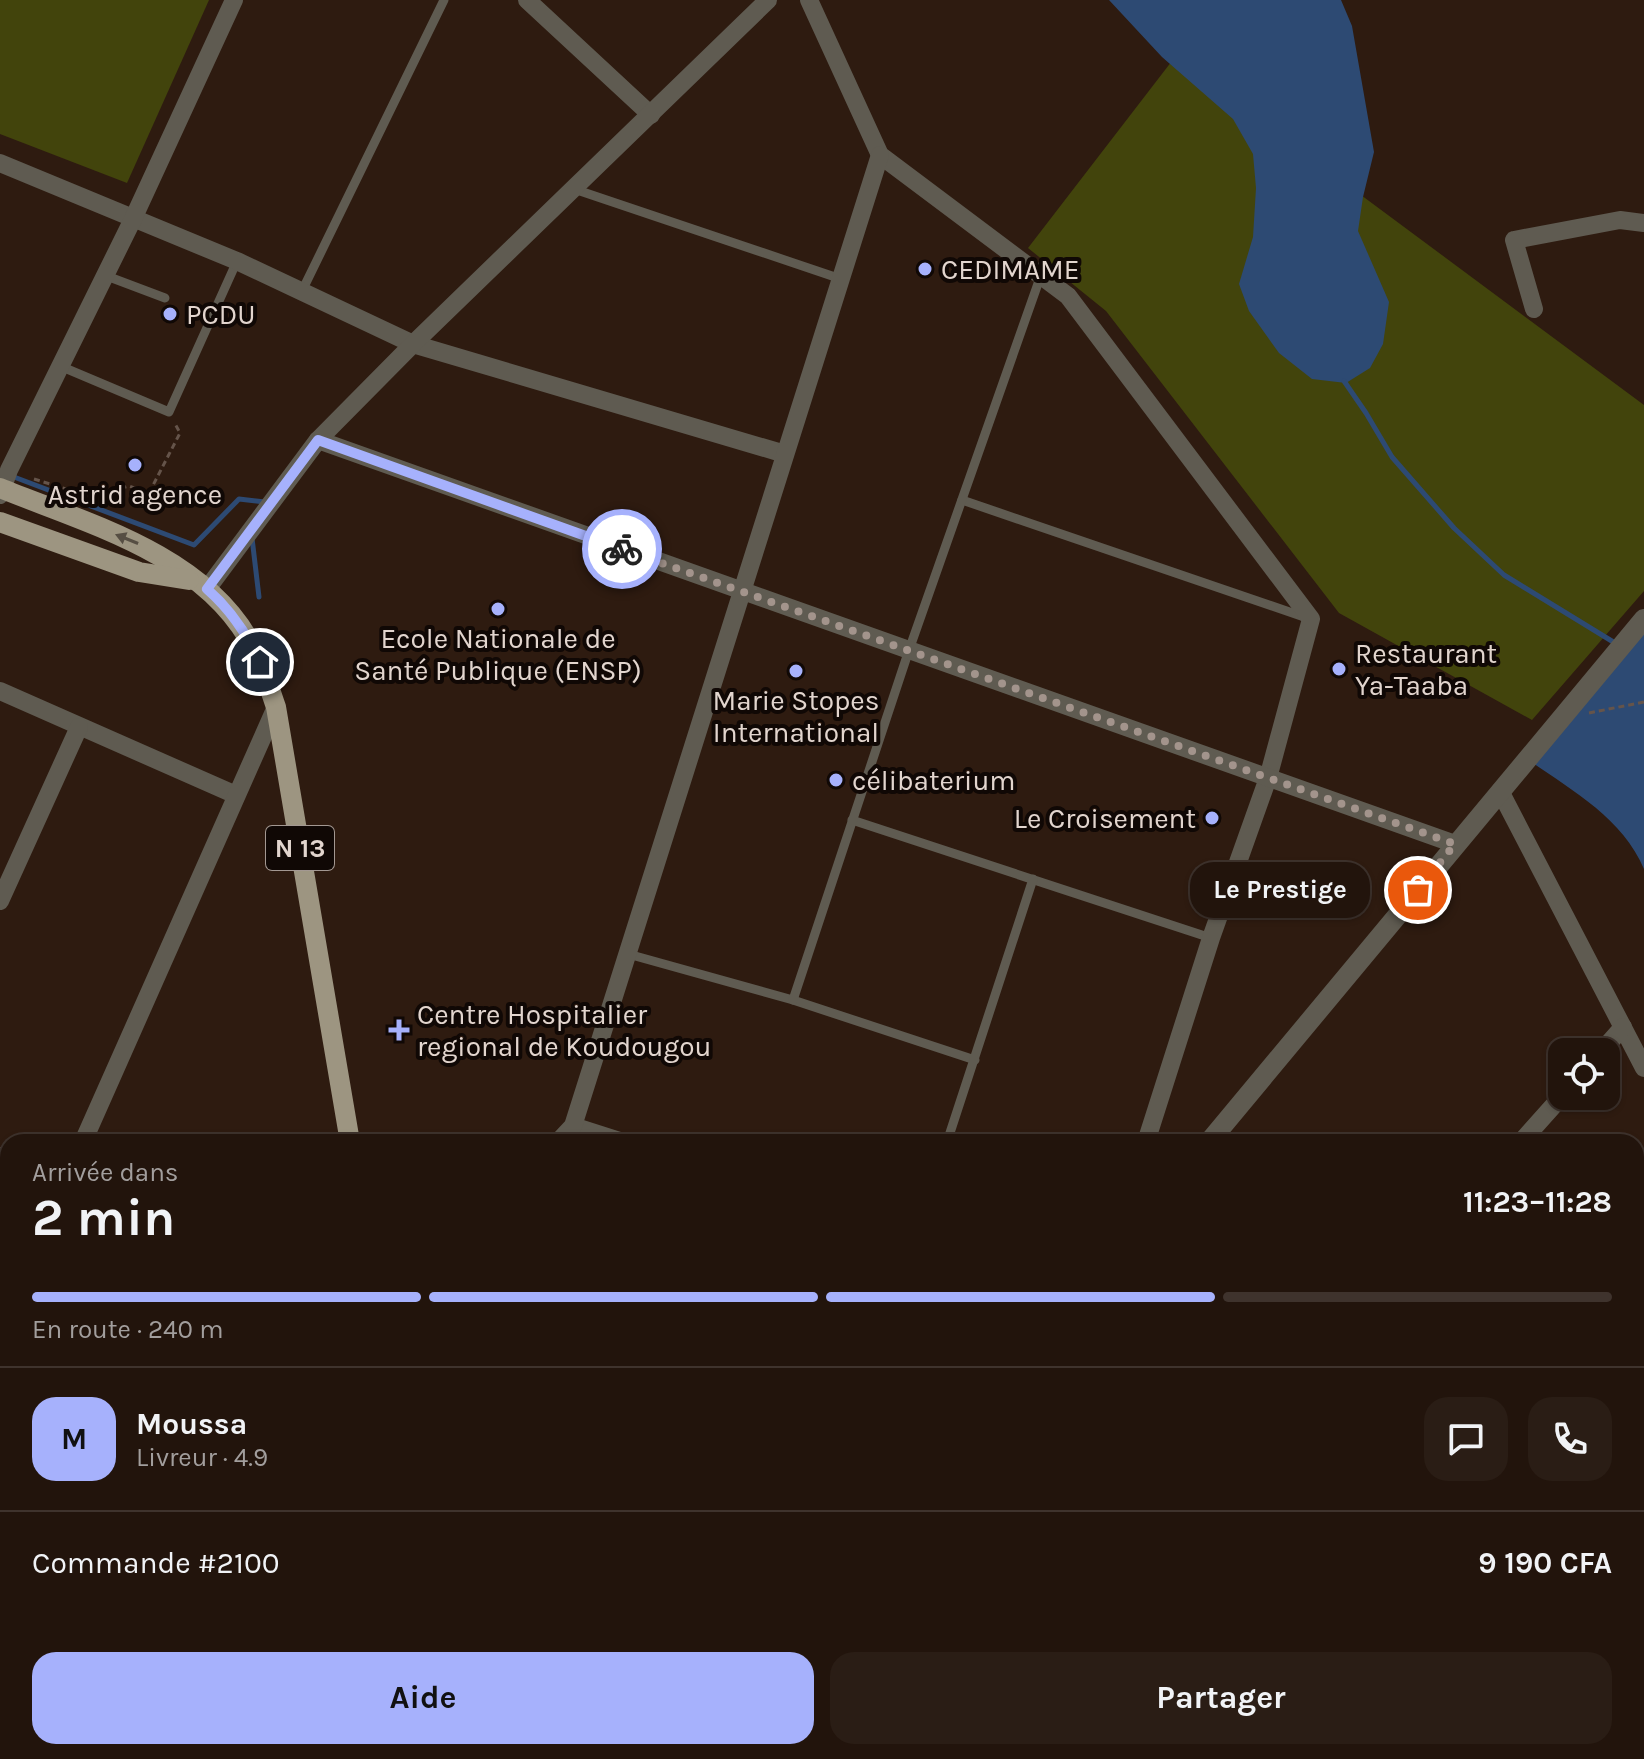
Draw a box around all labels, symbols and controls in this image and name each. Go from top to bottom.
place label: CEDIMAME [941,253,1079,286]
marker: CEDIMAME [916,260,934,278]
place label: PCDU [186,298,255,331]
marker: PCDU [161,305,179,323]
marker: Astrid agence [126,456,144,474]
place label: Astrid agence [48,478,222,511]
courier [582,509,662,589]
icon: bike [600,527,644,571]
one-way arrow [115,532,139,545]
marker: Ecole Nationale de Santé Publique (ENSP) [489,600,507,618]
place label: Ecole Nationale de Santé Publique (ENSP) [354,622,642,687]
pin [226,628,294,696]
place label: Restaurant Ya-Taaba [1355,637,1497,702]
icon: home [238,640,282,684]
marker: Restaurant Ya-Taaba [1330,660,1348,678]
marker: Marie Stopes International [787,662,805,680]
place label: Marie Stopes International [713,684,879,749]
place label: célibaterium [852,764,1016,797]
marker: célibaterium [827,771,845,789]
place label: Le Croisement [1014,802,1196,835]
marker: Le Croisement [1203,809,1221,827]
road number: N 13 [266,826,334,870]
pin [1384,856,1452,924]
callout: Le Prestige [1190,862,1370,918]
icon: bag [1396,868,1440,912]
text: Le Prestige [1213,874,1347,905]
place label: Centre Hospitalier regional de Koudougou [417,998,712,1063]
marker: Centre Hospitalier regional de Koudougou [388,1019,410,1041]
map controls [1548,1038,1620,1110]
button: locate [1548,1038,1620,1110]
text: Arrivée dans [32,1157,179,1188]
text: 11:23–11:28 [1463,1184,1612,1220]
text: 2 min [32,1187,175,1248]
text: En route · 240 m [32,1314,223,1345]
button: chat [1424,1397,1508,1481]
button: phone [1528,1397,1612,1481]
text: Moussa [136,1406,247,1442]
text: M [61,1421,87,1457]
text: Livreur · 4.9 [136,1442,268,1473]
text: Commande #2100 [32,1545,280,1581]
text: 9 190 CFA [1478,1545,1612,1581]
button: Aide [32,1652,814,1744]
button: Partager [830,1652,1612,1744]

